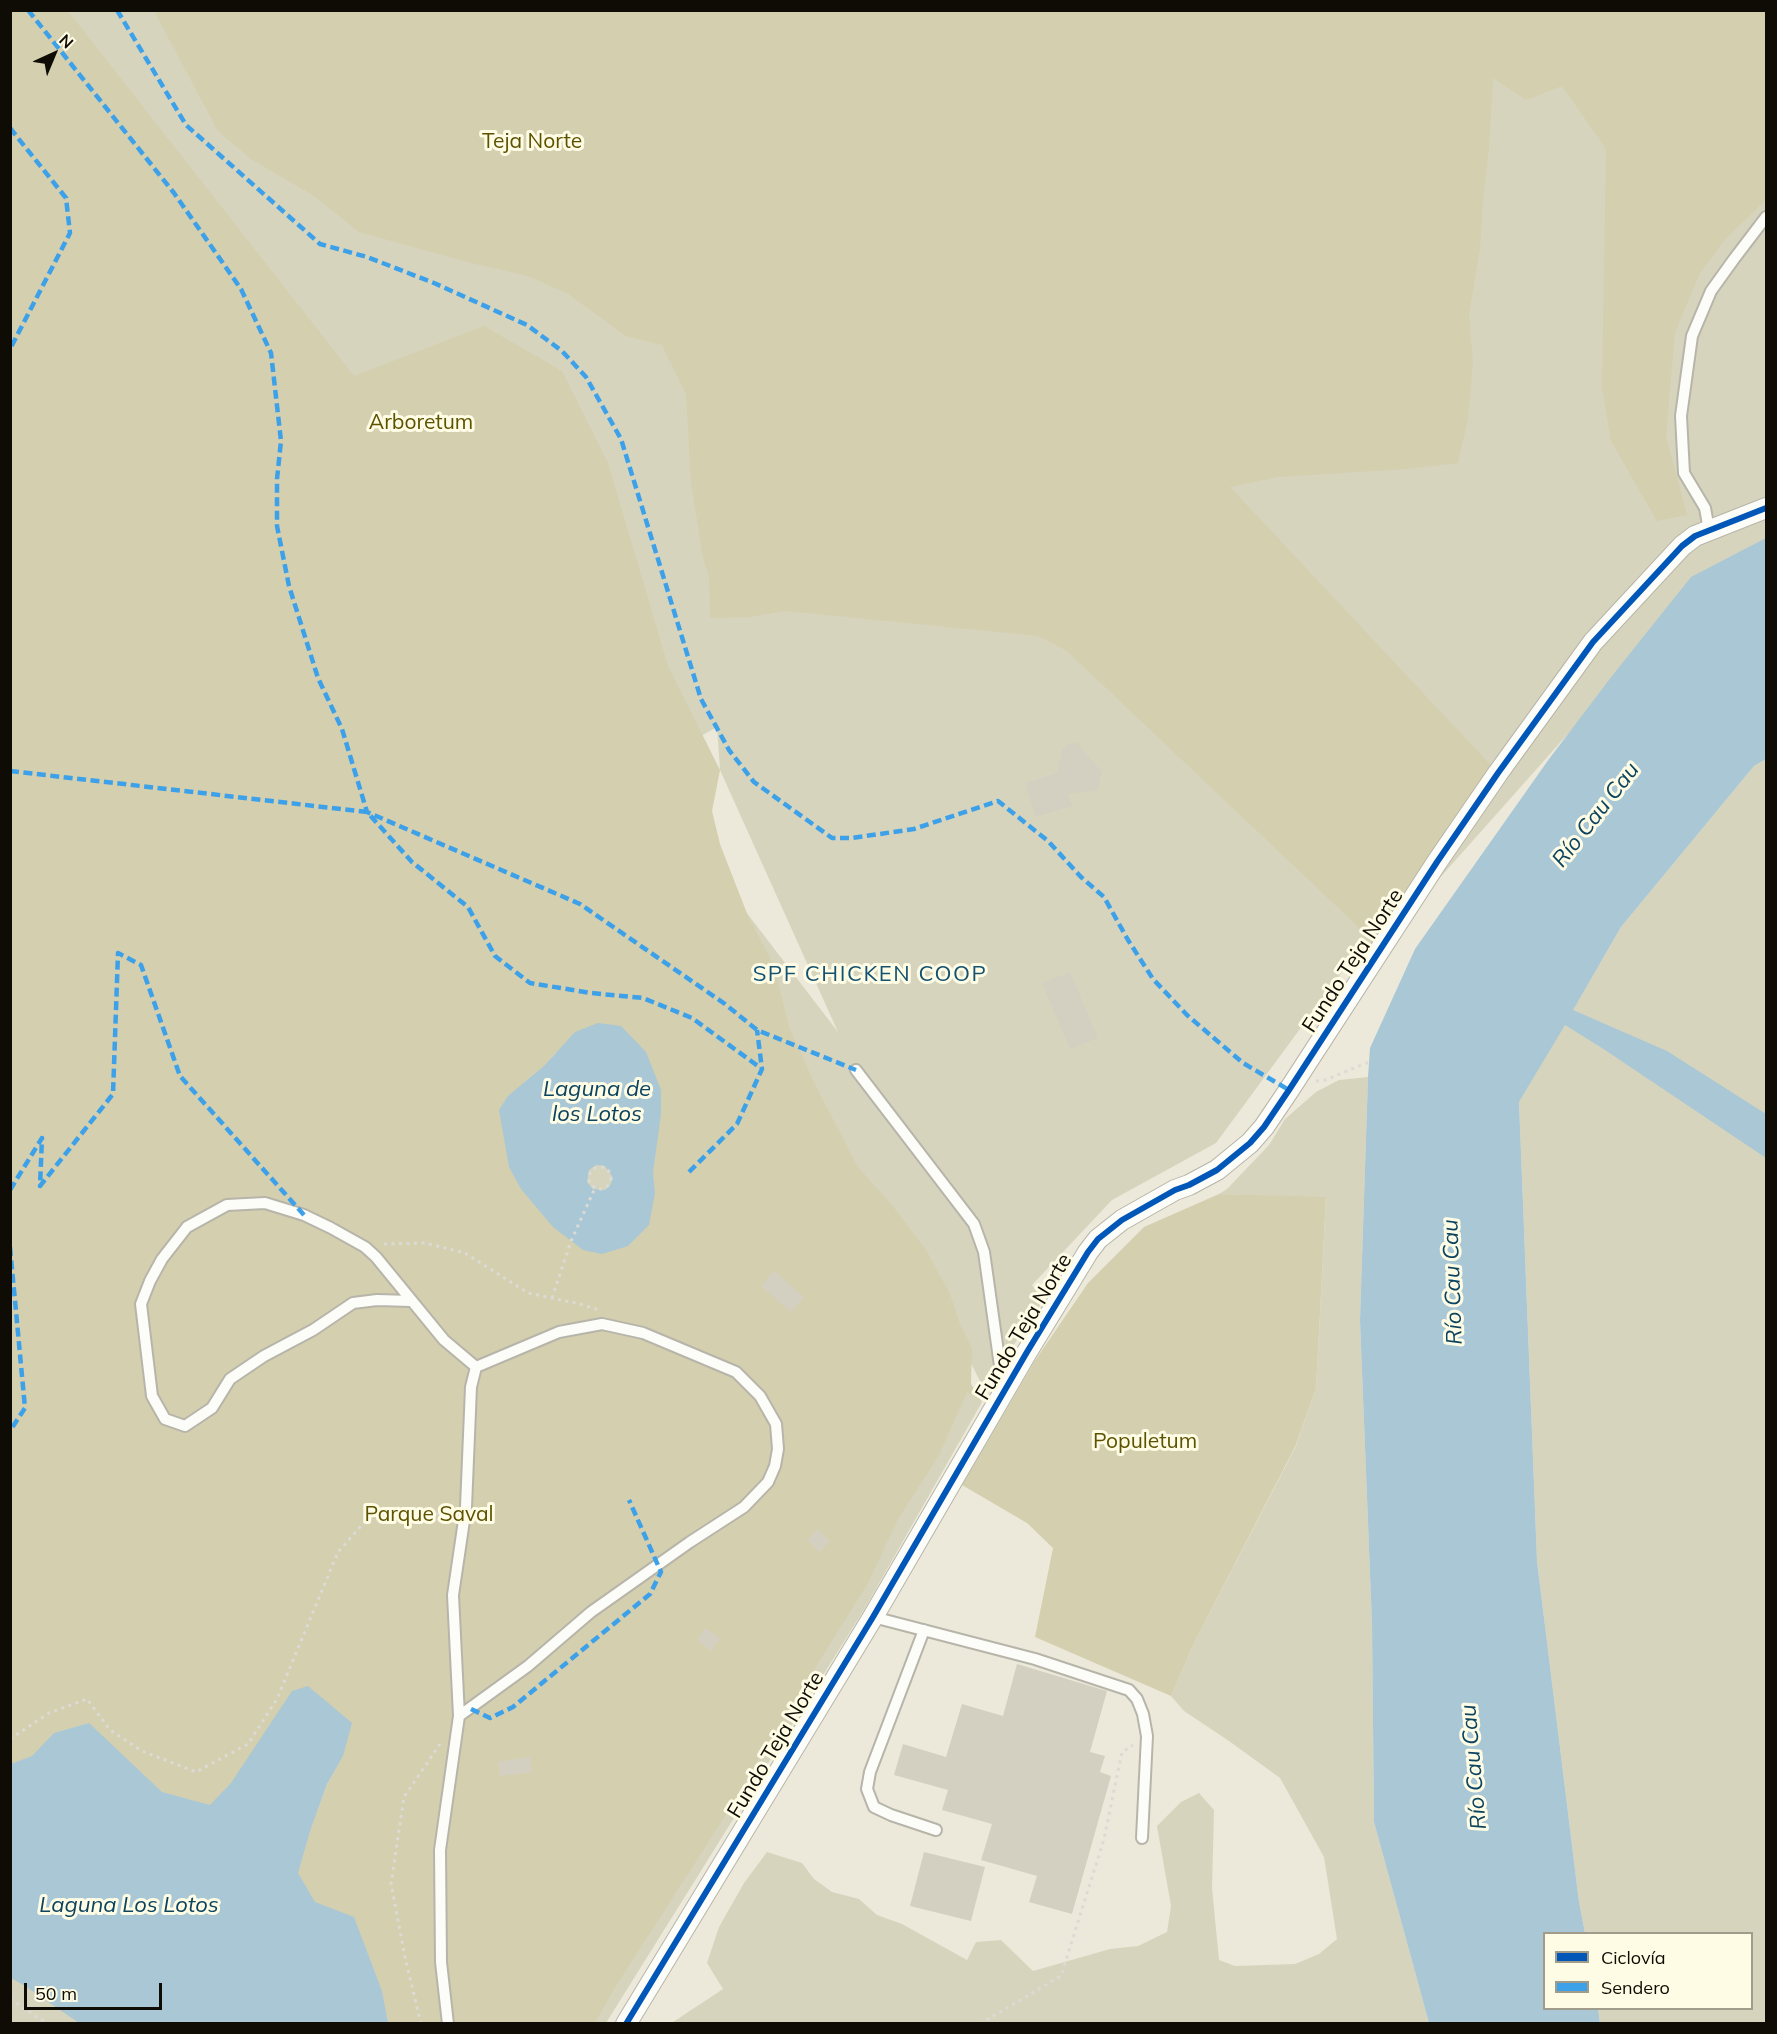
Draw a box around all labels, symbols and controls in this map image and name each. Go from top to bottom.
north arrow [24,24,84,84]
text: N [55,30,78,52]
park label: Teja Norte [482,129,582,155]
park label: Arboretum [369,410,473,436]
water label: Río Cau Cau [1547,757,1645,873]
street label: Fundo Teja Norte [1297,884,1409,1038]
district label: SPF CHICKEN COOP [753,961,987,987]
water label: Laguna de los Lotos [543,1076,651,1128]
water label: Río Cau Cau [1438,1219,1468,1345]
street label: Fundo Teja Norte [970,1249,1078,1405]
park label: Populetum [1093,1429,1197,1455]
park label: Parque Saval [365,1502,493,1528]
street label: Fundo Teja Norte [722,1667,830,1823]
water label: Río Cau Cau [1455,1703,1493,1831]
water label: Laguna Los Lotos [39,1892,219,1918]
legend [1543,1932,1753,2010]
text: Ciclovía [1601,1946,1666,1969]
scale bar [27,1971,165,2009]
text: Sendero [1601,1976,1670,1999]
text: 50 m [35,1982,77,2005]

